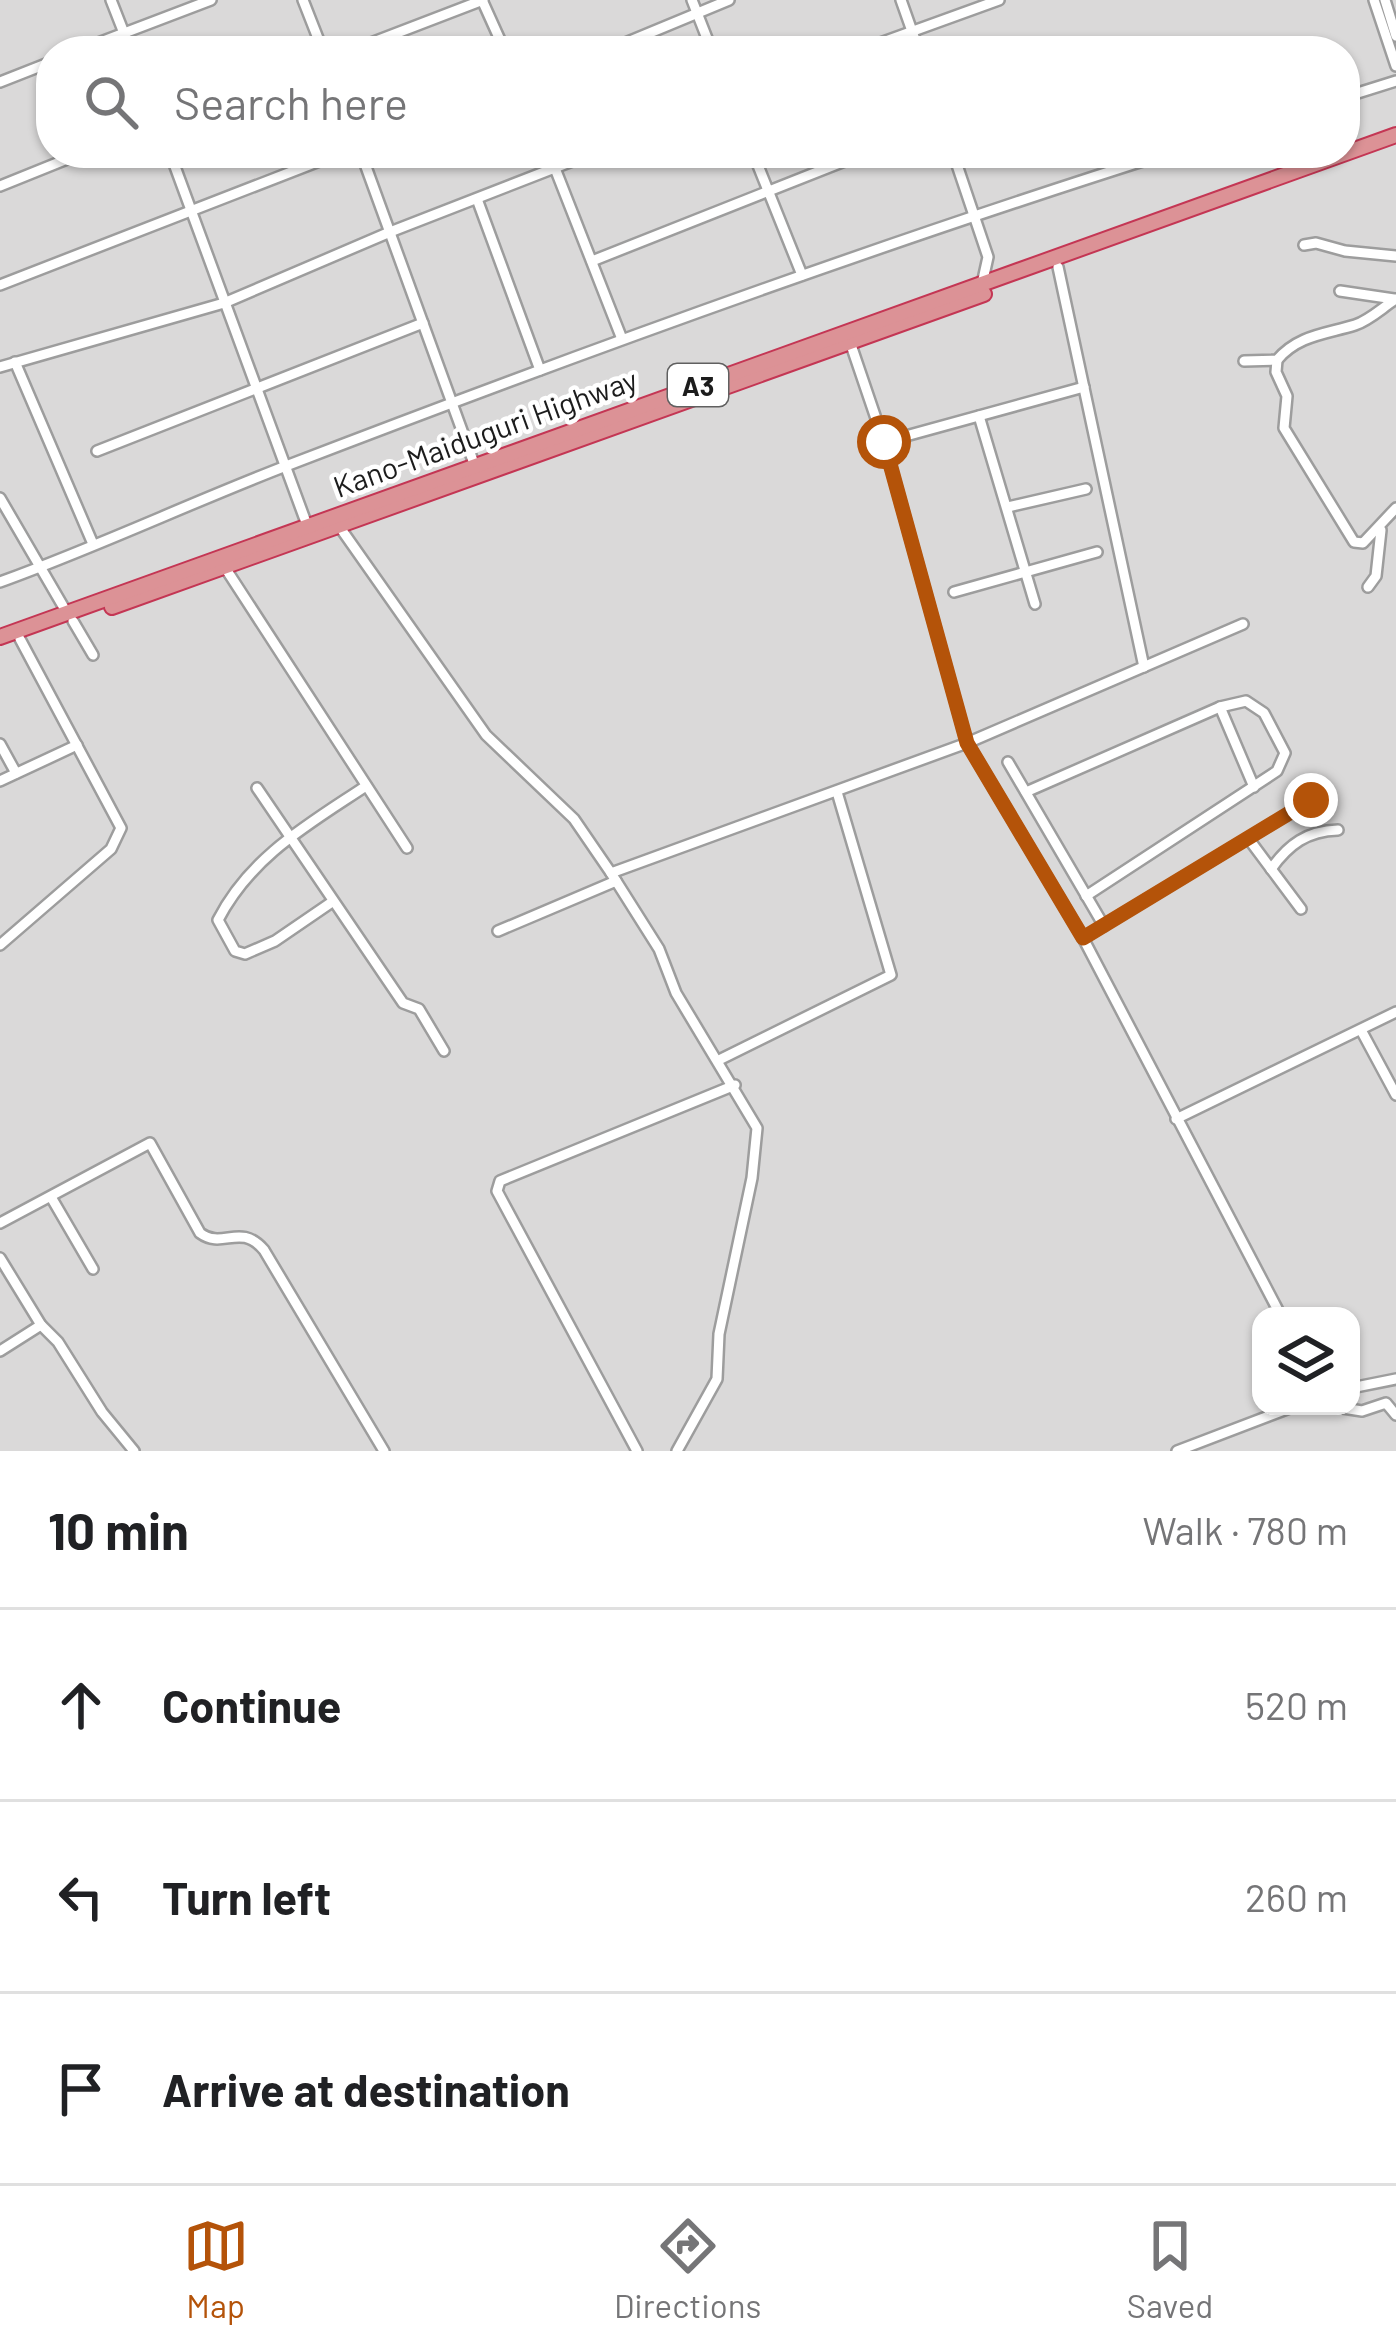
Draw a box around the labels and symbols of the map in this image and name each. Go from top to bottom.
street label: Kano-Maiduguri Highway [328,360,642,504]
road number: A3 [668,364,728,406]
route start [857,415,911,469]
route end [1284,773,1338,827]

